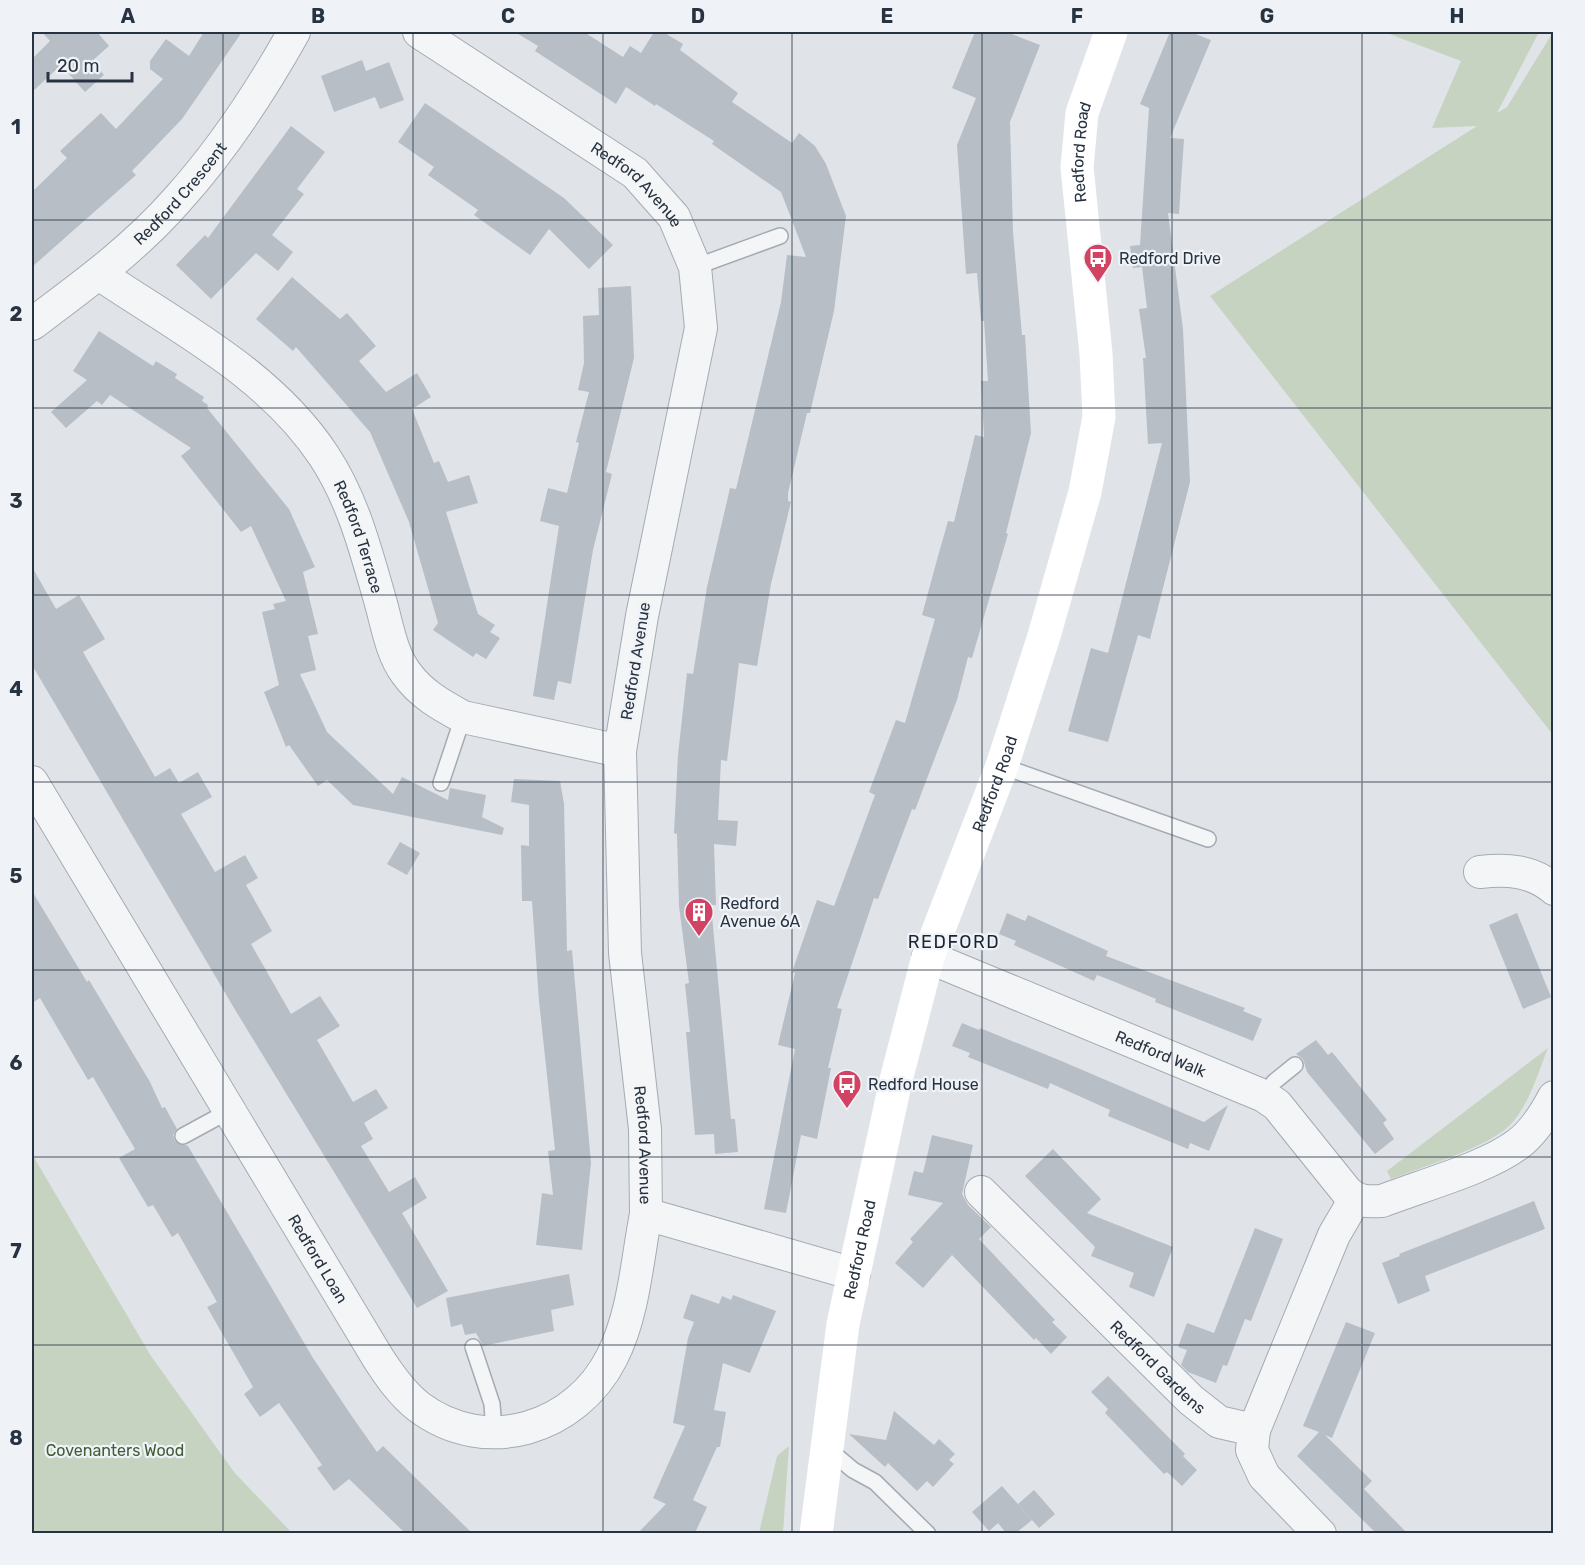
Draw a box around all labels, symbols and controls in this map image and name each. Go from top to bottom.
text: A [121,4,136,28]
text: B [311,4,325,28]
text: C [501,4,515,28]
text: D [691,4,705,28]
text: E [881,4,893,28]
text: F [1071,4,1083,28]
text: G [1260,4,1274,28]
text: H [1450,4,1464,28]
scale bar [48,45,132,83]
text: 20 m [57,55,99,77]
street label: Redford Road [1068,99,1095,203]
text: 1 [11,115,21,139]
street label: Redford Avenue [587,138,686,230]
street label: Redford Crescent [130,139,231,249]
bus stop icon: Redford Drive [1082,242,1114,284]
place label: Redford Drive [1119,249,1221,268]
text: 2 [10,302,23,326]
street label: Redford Terrace [330,477,387,596]
text: 3 [9,489,23,513]
street label: Redford Avenue [617,601,654,721]
text: 4 [9,677,23,701]
street label: Redford Road [968,733,1021,835]
text: 5 [10,864,23,888]
place label: Redford Avenue 6A [720,894,801,931]
building icon: Redford Avenue 6A [683,896,715,938]
district label: REDFORD [908,931,1000,953]
street label: Redford Walk [1112,1027,1210,1081]
text: 6 [9,1051,23,1075]
bus stop icon: Redford House [831,1068,863,1110]
place label: Redford House [868,1075,979,1094]
street label: Redford Avenue [630,1084,655,1204]
street label: Redford Road [840,1198,880,1301]
street label: Redford Loan [284,1211,352,1307]
text: 7 [10,1239,22,1263]
street label: Redford Gardens [1106,1317,1209,1418]
text: 8 [9,1426,23,1450]
park label: Covenanters Wood [46,1441,184,1460]

